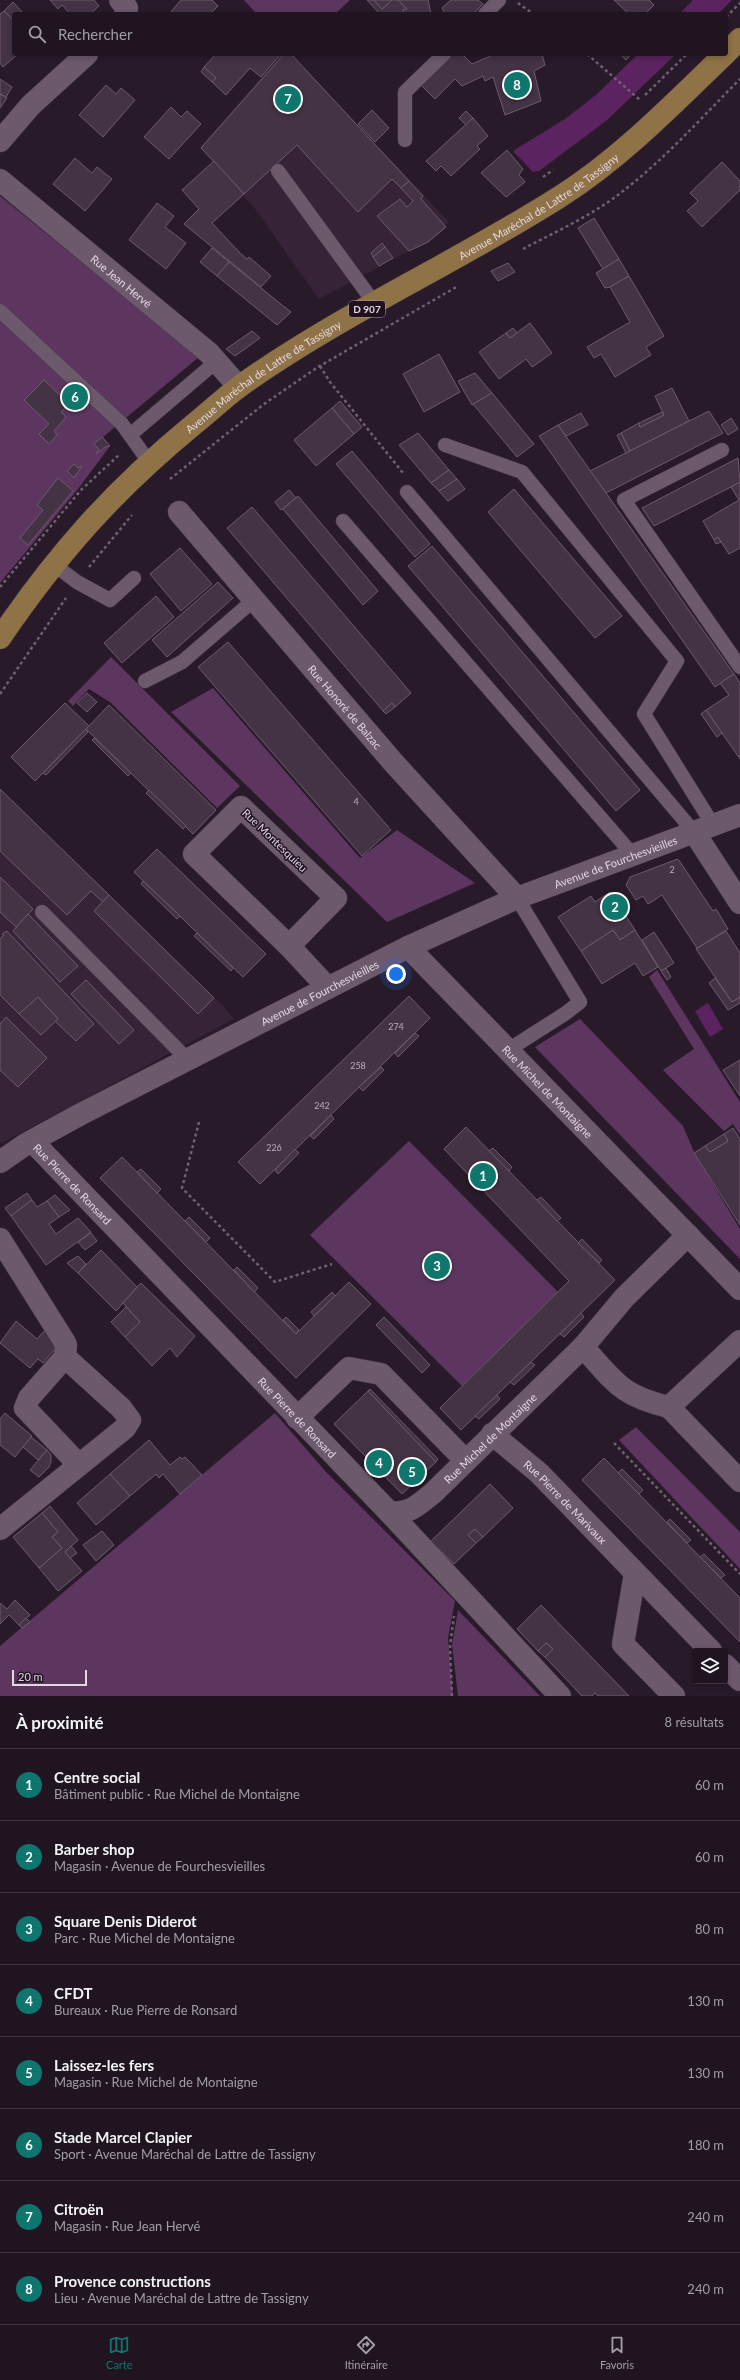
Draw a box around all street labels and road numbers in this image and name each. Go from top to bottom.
street label: Avenue Maréchal de Lattre de Tassigny [456,150,621,262]
street label: Rue Jean Hervé [89,252,155,310]
road number: D 907 [349,301,385,317]
street label: Avenue Maréchal de Lattre de Tassigny [182,317,343,435]
street label: Rue Honoré de Balzac [306,662,385,751]
street label: Rue Montesquieu [240,806,310,874]
street label: Avenue de Fourchesvieilles [552,832,679,890]
street label: Avenue de Fourchesvieilles [258,957,381,1028]
street label: Rue Michel de Montaigne [500,1042,596,1140]
street label: Rue Pierre de Ronsard [31,1141,115,1227]
street label: Rue Pierre de Ronsard [256,1374,339,1460]
street label: Rue Michel de Montaigne [441,1390,539,1486]
street label: Rue Pierre de Marivaux [521,1457,610,1546]

